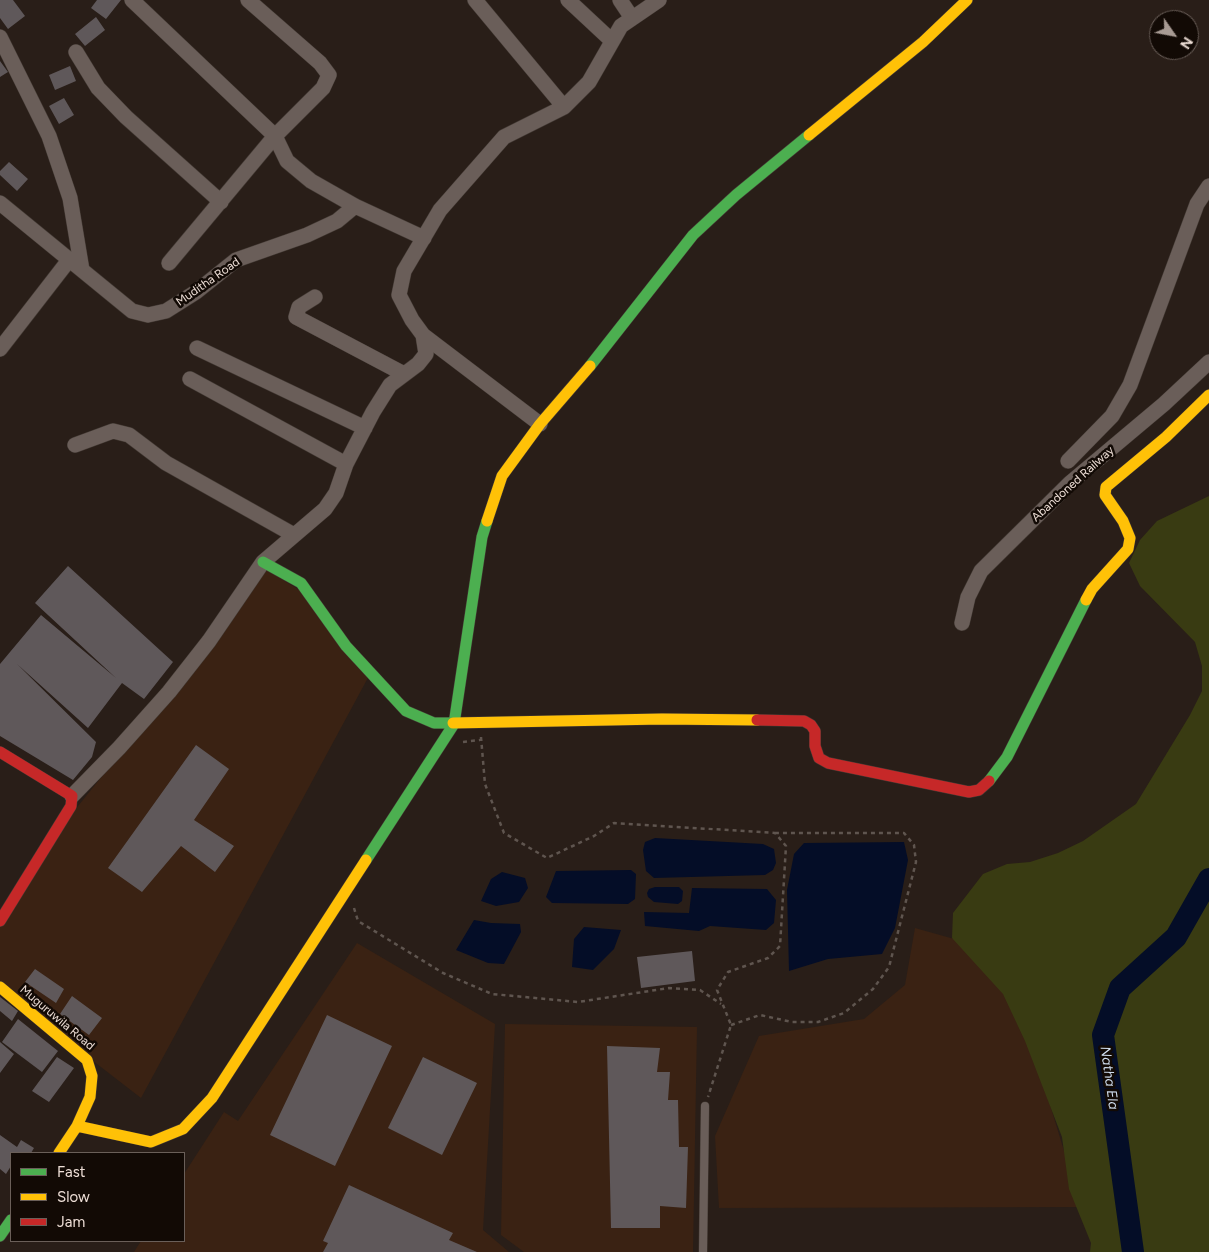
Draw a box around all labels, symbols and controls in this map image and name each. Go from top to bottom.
north arrow [1149,10,1199,60]
text: N [1176,34,1196,52]
street label: Muditha Road [173,255,243,309]
street label: Abandoned Railway [1029,443,1117,525]
street label: Muguruwila Road [17,983,97,1053]
water label: Natha Ela [1096,1045,1122,1111]
legend [10,1152,185,1242]
text: Fast [57,1163,85,1181]
text: Slow [57,1188,90,1206]
text: Jam [57,1213,85,1231]

